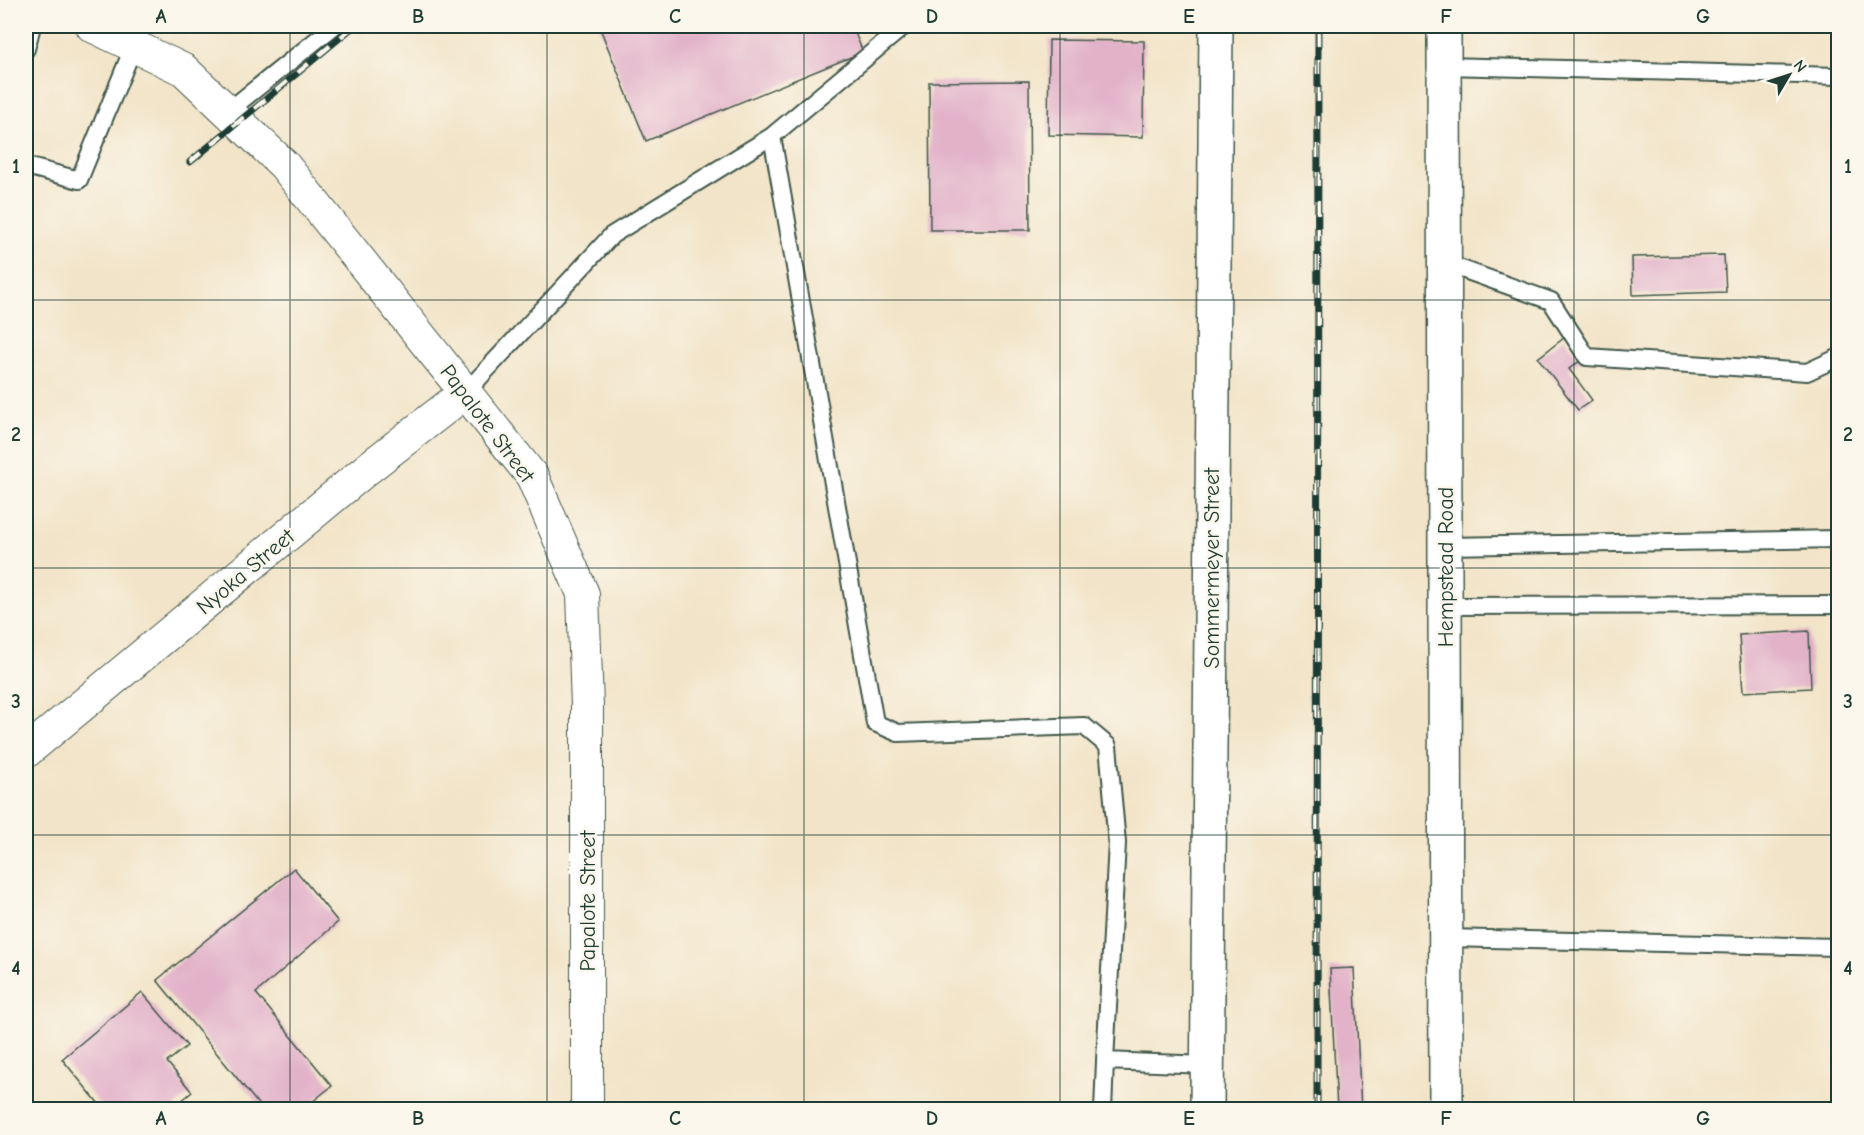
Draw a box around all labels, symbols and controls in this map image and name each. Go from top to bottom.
text: A [155,5,167,28]
text: B [412,5,424,28]
text: C [669,5,681,28]
text: D [926,5,938,28]
text: E [1183,5,1195,28]
text: F [1440,5,1452,28]
text: G [1696,5,1710,28]
north arrow [1759,45,1819,105]
text: N [1790,56,1810,76]
text: 1 [12,155,20,178]
text: 1 [1844,155,1852,178]
street label: Papalote Street [434,359,540,488]
text: 2 [11,423,21,446]
text: 2 [1843,423,1853,446]
street label: Sommermeyer Street [1199,467,1225,668]
street label: Hempstead Road [1433,487,1459,647]
street label: Nyoka Street [191,523,300,620]
text: 3 [11,690,21,713]
text: 3 [1843,690,1853,713]
street label: Papalote Street [575,830,601,972]
text: 4 [11,957,21,980]
text: 4 [1843,957,1853,980]
text: A [155,1107,167,1130]
text: B [412,1107,424,1130]
text: C [669,1107,681,1130]
text: D [926,1107,938,1130]
text: E [1183,1107,1195,1130]
text: F [1440,1107,1452,1130]
text: G [1696,1107,1710,1130]

